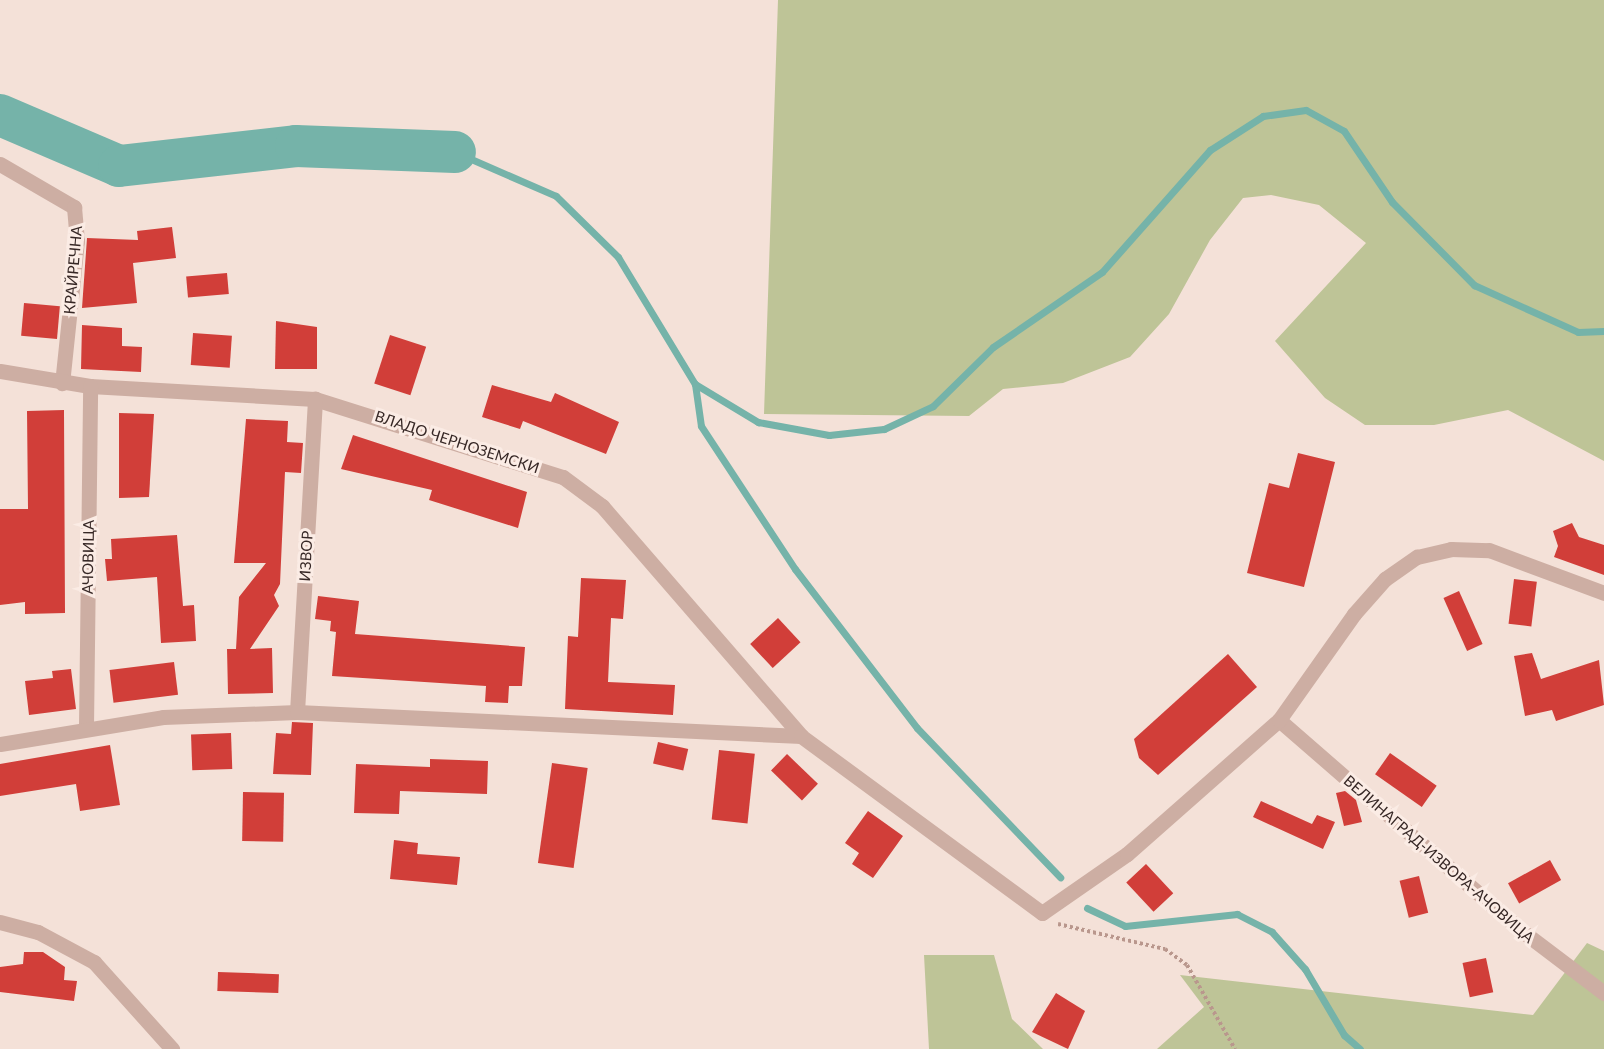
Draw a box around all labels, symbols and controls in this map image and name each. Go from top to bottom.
street label: КРАЙРЕЧНА [60,225,86,315]
street label: ВЛАДО ЧЕРНОЗЕМСКИ [373,407,541,477]
street label: АЧОВИЦА [78,520,98,594]
street label: ИЗВОР [296,530,316,582]
street label: ВЕЛИНАГРАД-ИЗВОРА-АЧОВИЦА [1340,771,1538,947]

